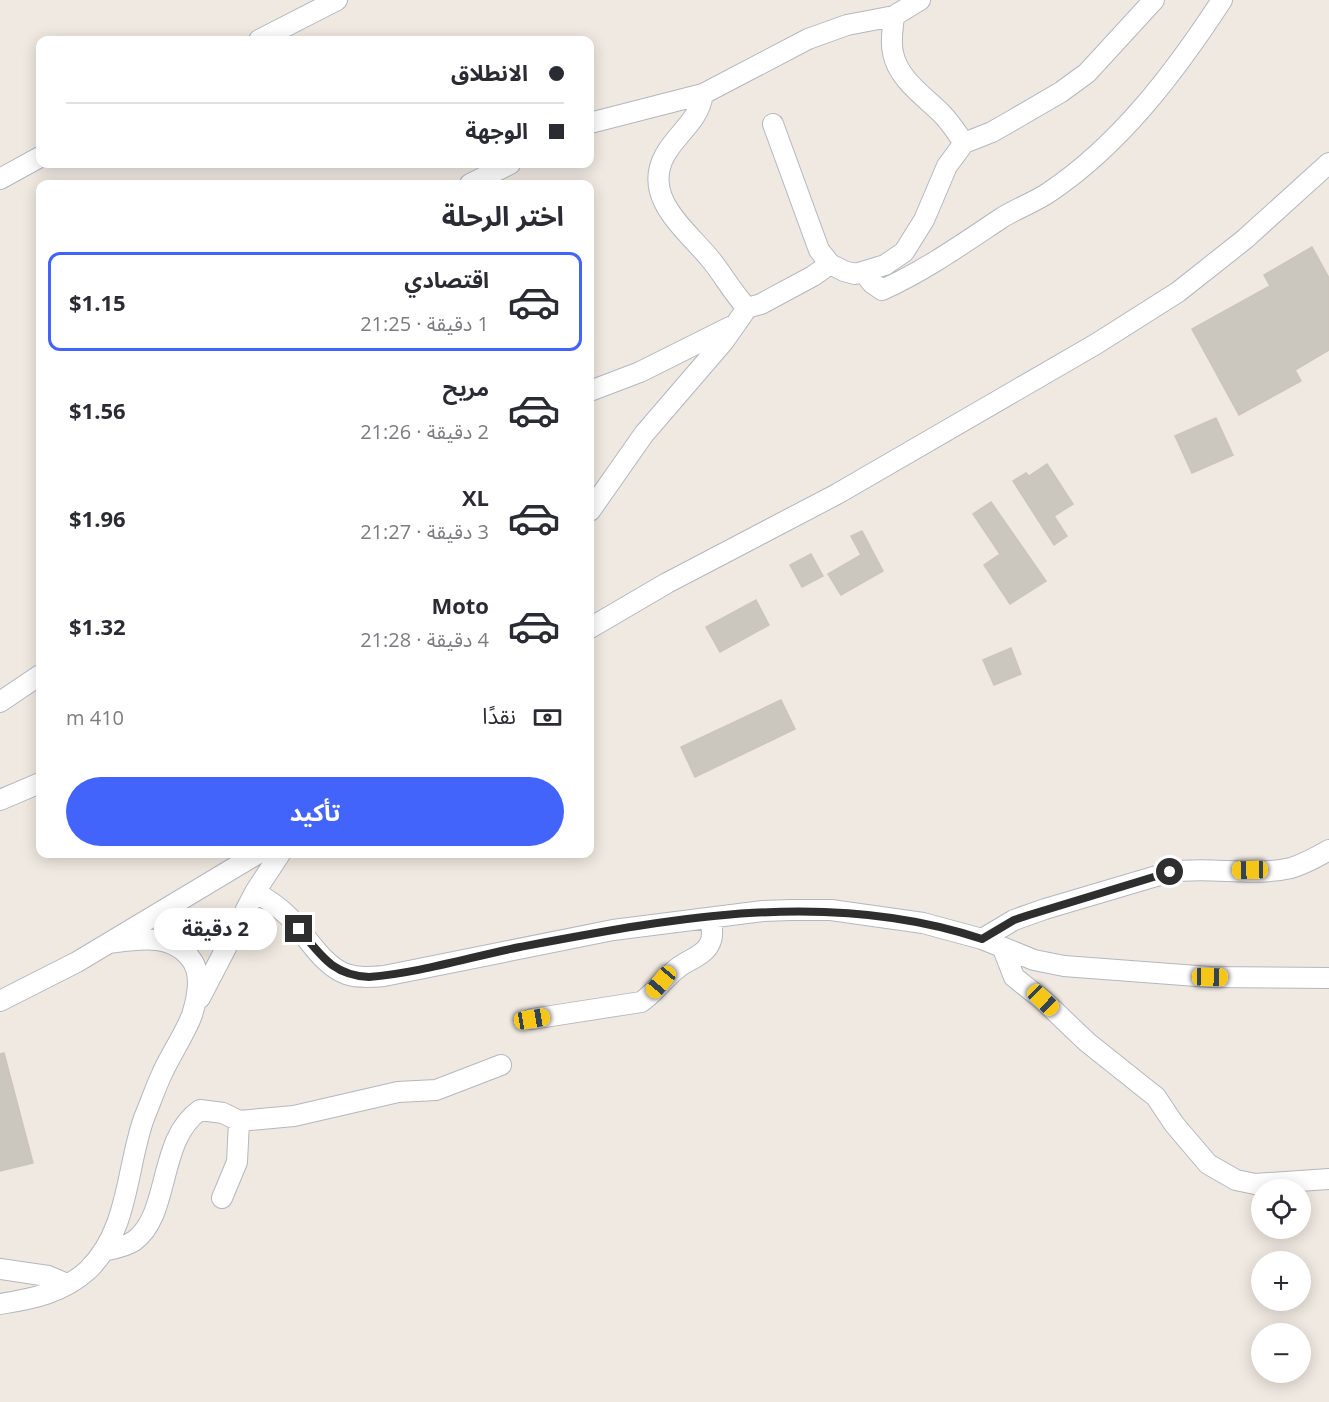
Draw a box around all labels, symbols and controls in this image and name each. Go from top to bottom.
text: الانطلاق [451,57,528,87]
text: الوجهة [465,115,528,145]
text: اختر الرحلة [442,197,564,234]
text: اقتصادي [404,264,489,294]
icon: car [507,275,561,329]
text: $1.15 [69,287,126,317]
text: 1 دقيقة · 21:25 [360,310,489,337]
text: مريح [443,372,489,402]
icon: car [507,383,561,437]
text: $1.56 [69,395,126,425]
text: 2 دقيقة · 21:26 [360,418,489,445]
text: XL [462,482,489,512]
icon: car [507,491,561,545]
text: $1.96 [69,503,126,533]
text: 3 دقيقة · 21:27 [360,518,489,545]
text: Moto [431,590,489,620]
icon: car [507,599,561,653]
text: $1.32 [69,611,126,641]
text: 4 دقيقة · 21:28 [360,626,489,653]
text: نقدًا [482,700,516,730]
icon: cash [531,701,564,734]
text: 410 m [66,704,124,731]
button: تأكيد [66,777,564,846]
route start [1156,858,1183,885]
car [1232,861,1268,879]
callout: 2 دقيقة [155,908,278,950]
text: 2 دقيقة [182,915,249,942]
route end [285,915,312,942]
car [643,962,679,1002]
car [1192,968,1228,986]
car [1024,981,1062,1019]
car [513,1007,551,1031]
map controls [1251,1179,1311,1383]
button: locate [1251,1179,1311,1239]
button: + [1251,1251,1311,1311]
button: − [1251,1323,1311,1383]

